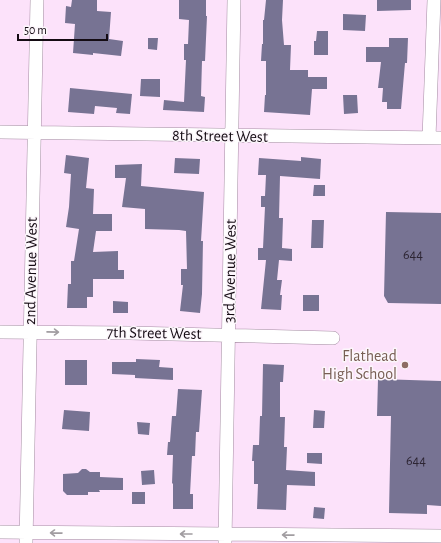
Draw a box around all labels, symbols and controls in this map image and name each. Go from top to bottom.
scale bar [18,16,107,42]
text: 50 m [24,24,47,36]
street label: 8th Street West [172,127,268,145]
street label: 2nd Avenue West [22,217,40,325]
street label: 3rd Avenue West [221,219,239,323]
house number: 644 [403,248,423,262]
street label: 7th Street West [106,324,202,342]
one-way arrow [46,328,59,335]
place label: Flathead High School [322,348,397,382]
marker: Flathead High School [400,360,410,370]
house number: 644 [406,454,426,468]
one-way arrow [50,529,63,537]
one-way arrow [180,530,193,538]
one-way arrow [282,531,295,539]

